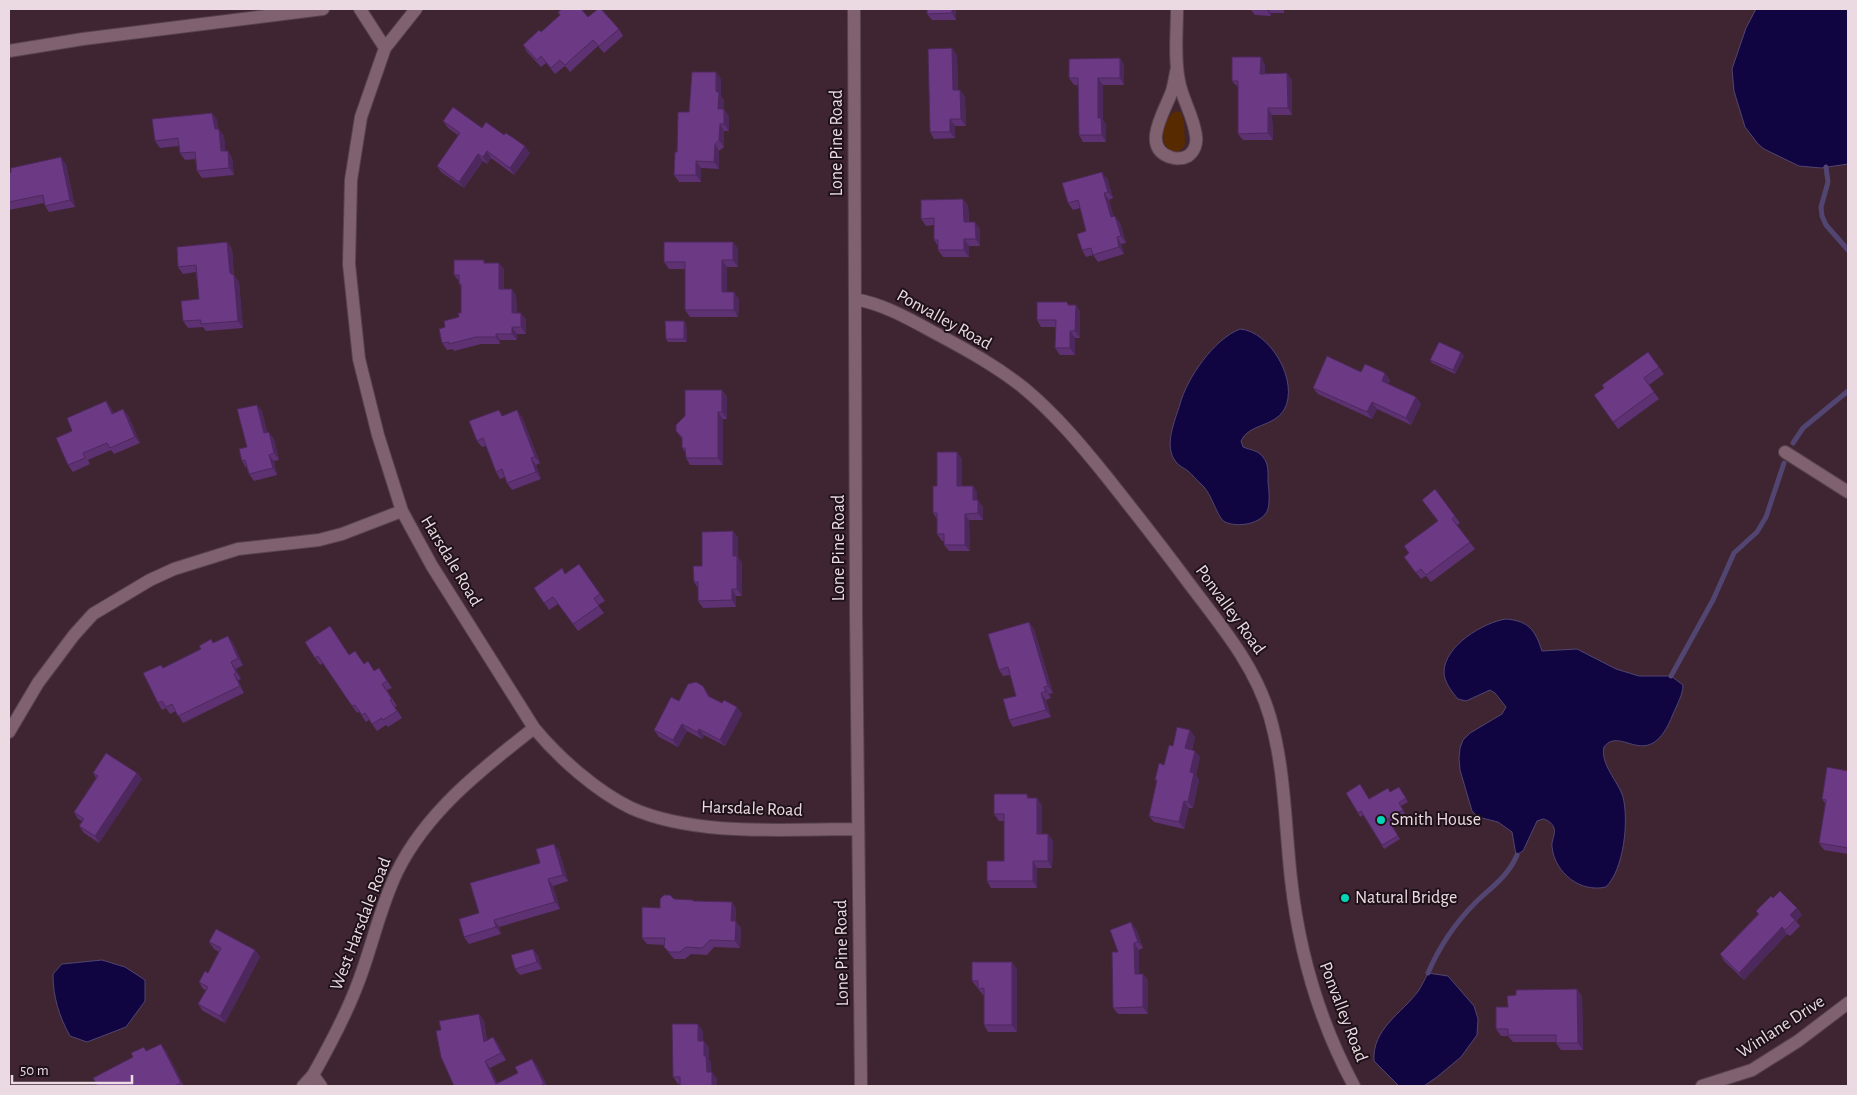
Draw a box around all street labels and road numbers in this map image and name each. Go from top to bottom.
street label: Lone Pine Road [828,90,846,196]
street label: Ponvalley Road [894,287,994,353]
street label: Lone Pine Road [830,495,848,601]
street label: Harsdale Road [417,513,485,609]
street label: Ponvalley Road [1192,562,1268,658]
street label: Harsdale Road [701,798,803,820]
street label: West Harsdale Road [327,855,395,993]
street label: Lone Pine Road [832,900,852,1006]
street label: Ponvalley Road [1316,960,1370,1064]
street label: Winlane Drive [1734,992,1828,1062]

